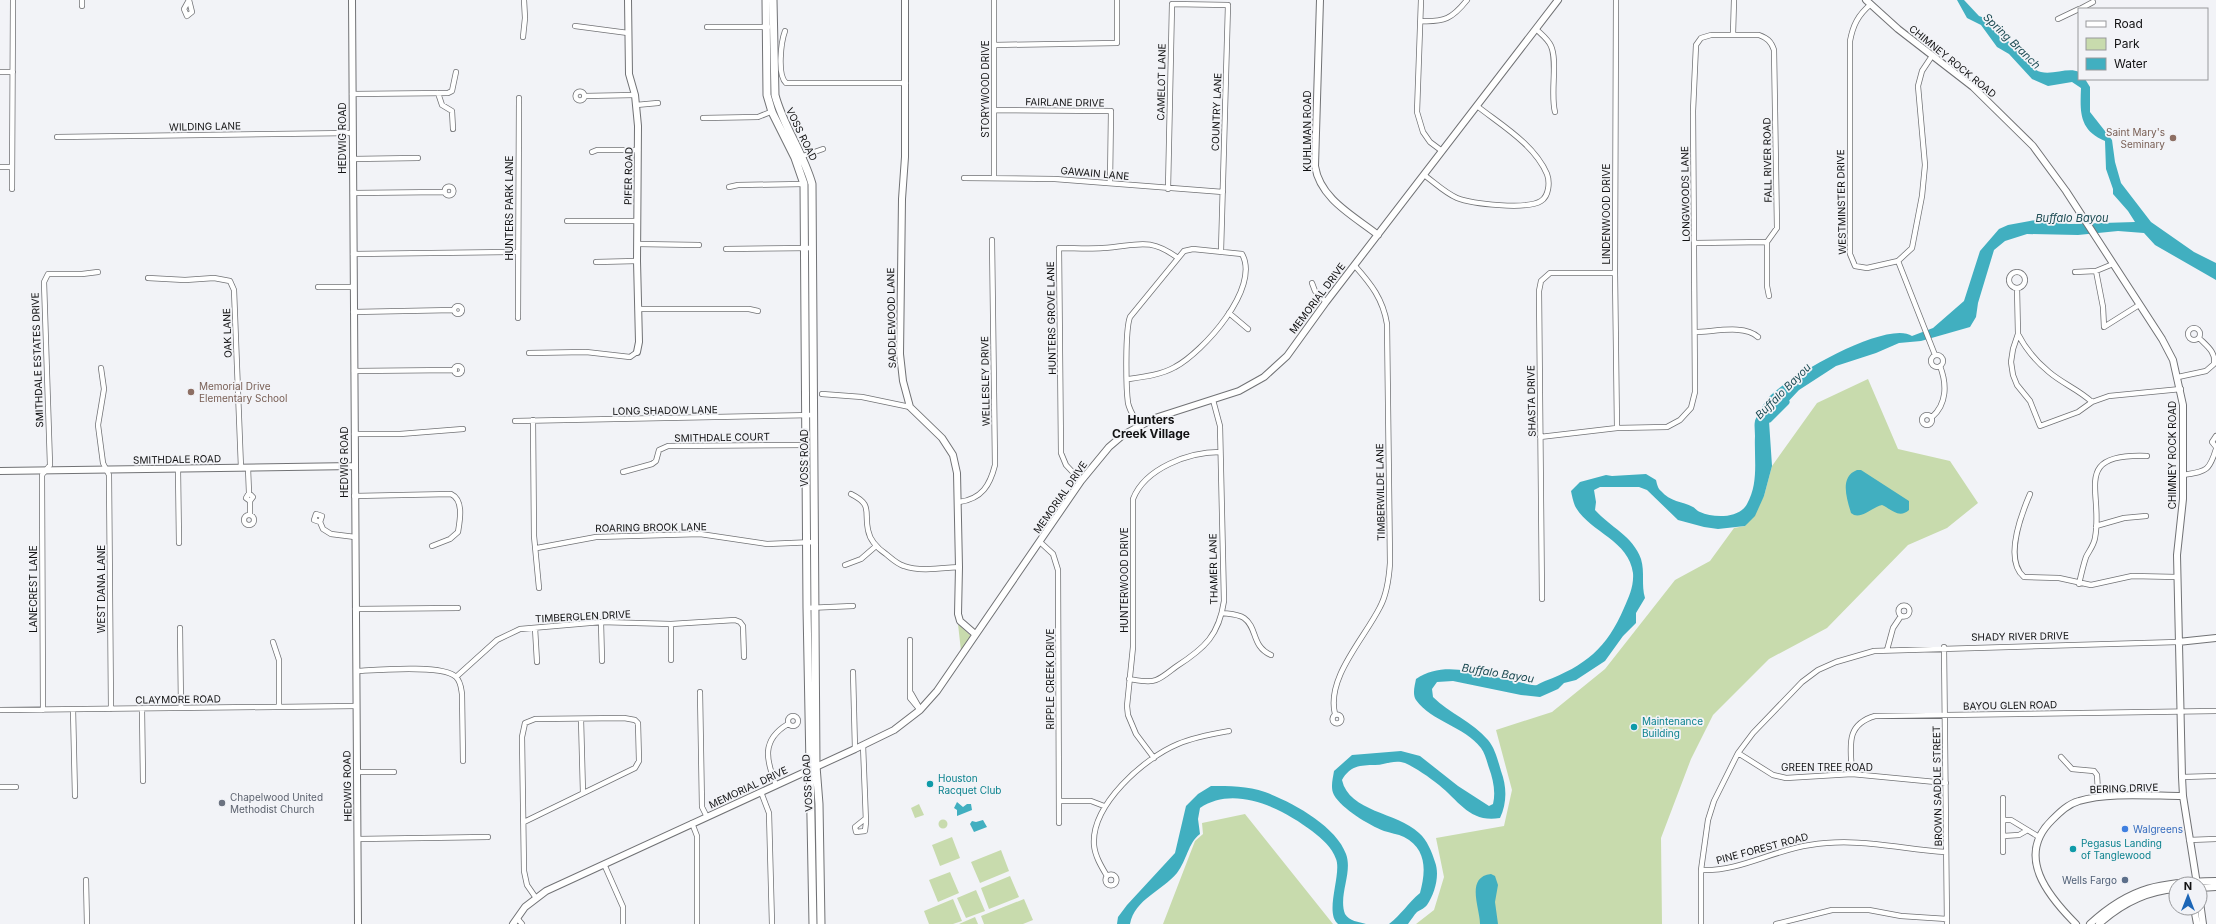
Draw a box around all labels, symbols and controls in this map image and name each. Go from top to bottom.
legend [2078,8,2208,80]
water label: Spring Branch [1980,10,2044,72]
text: Road [2114,16,2143,31]
street label: CHIMNEY ROCK ROAD [1907,22,1999,100]
text: Park [2114,36,2140,51]
street label: STORYWOOD DRIVE [979,40,991,138]
street label: CAMELOT LANE [1154,43,1168,121]
text: Water [2114,56,2148,71]
street label: COUNTRY LANE [1209,73,1223,151]
street label: KUHLMAN ROAD [1301,90,1313,172]
street label: FAIRLANE DRIVE [1025,95,1105,109]
street label: HEDWIG ROAD [336,102,348,174]
street label: VOSS ROAD [784,105,820,163]
street label: FALL RIVER ROAD [1760,117,1774,203]
street label: WILDING LANE [169,119,241,133]
place label: Saint Mary's Seminary [2106,126,2165,150]
marker: Saint Mary's Seminary [2168,133,2178,143]
street label: LONGWOODS LANE [1678,146,1692,242]
street label: PIFER ROAD [621,147,635,205]
street label: WESTMINSTER DRIVE [1834,149,1848,255]
street label: HUNTERS PARK LANE [503,155,515,261]
street label: LINDENWOOD DRIVE [1600,163,1612,265]
street label: GAWAIN LANE [1060,164,1130,182]
water label: Buffalo Bayou [2035,211,2109,225]
street label: MEMORIAL DRIVE [1286,260,1348,336]
street label: HUNTERS GROVE LANE [1044,261,1058,375]
street label: SADDLEWOOD LANE [884,268,898,368]
street label: SMITHDALE ESTATES DRIVE [29,292,45,428]
street label: OAK LANE [220,308,234,358]
street label: WELLESLEY DRIVE [978,336,992,426]
water label: Buffalo Bayou [1752,360,1814,422]
street label: SHASTA DRIVE [1524,365,1538,437]
place label: Memorial Drive Elementary School [199,380,288,404]
marker: Memorial Drive Elementary School [186,387,196,397]
street label: CHIMNEY ROCK ROAD [2166,401,2178,509]
street label: LONG SHADOW LANE [612,403,718,417]
district label: Hunters Creek Village [1112,412,1190,441]
street label: HEDWIG ROAD [338,426,350,498]
street label: VOSS ROAD [798,429,810,487]
street label: SMITHDALE COURT [674,430,770,444]
street label: TIMBERWILDE LANE [1373,443,1387,541]
street label: SMITHDALE ROAD [133,452,221,466]
street label: MEMORIAL DRIVE [1031,459,1089,535]
street label: ROARING BROOK LANE [595,520,707,534]
street label: HUNTERWOOD DRIVE [1118,527,1130,633]
street label: THAMER LANE [1206,533,1220,605]
street label: LANECREST LANE [27,545,39,633]
street label: WEST DANA LANE [95,545,107,633]
street label: TIMBERGLEN DRIVE [535,607,631,625]
street label: RIPPLE CREEK DRIVE [1044,629,1056,729]
street label: SHADY RIVER DRIVE [1971,629,2069,643]
water label: Buffalo Bayou [1461,660,1536,686]
street label: CLAYMORE ROAD [135,692,221,706]
street label: BAYOU GLEN ROAD [1963,698,2057,712]
place label: Maintenance Building [1642,715,1703,739]
marker: Maintenance Building [1629,722,1639,732]
street label: BROWN SADDLE STREET [1930,725,1944,847]
street label: HEDWIG ROAD [340,750,354,822]
street label: VOSS ROAD [799,754,815,812]
street label: GREEN TREE ROAD [1781,761,1873,773]
street label: MEMORIAL DRIVE [707,764,789,810]
place label: Houston Racquet Club [938,772,1001,796]
marker: Houston Racquet Club [925,779,935,789]
street label: BERING DRIVE [2089,781,2159,795]
place label: Chapelwood United Methodist Church [230,791,323,815]
marker: Chapelwood United Methodist Church [217,798,227,808]
place label: Walgreens [2133,823,2183,835]
marker: Walgreens [2120,824,2130,834]
street label: PINE FOREST ROAD [1715,830,1809,866]
place label: Pegasus Landing of Tanglewood [2081,837,2162,861]
marker: Pegasus Landing of Tanglewood [2068,844,2078,854]
place label: Wells Fargo [2062,874,2117,886]
marker: Wells Fargo [2120,875,2130,885]
north arrow [2168,876,2208,916]
text: N [2184,879,2192,893]

